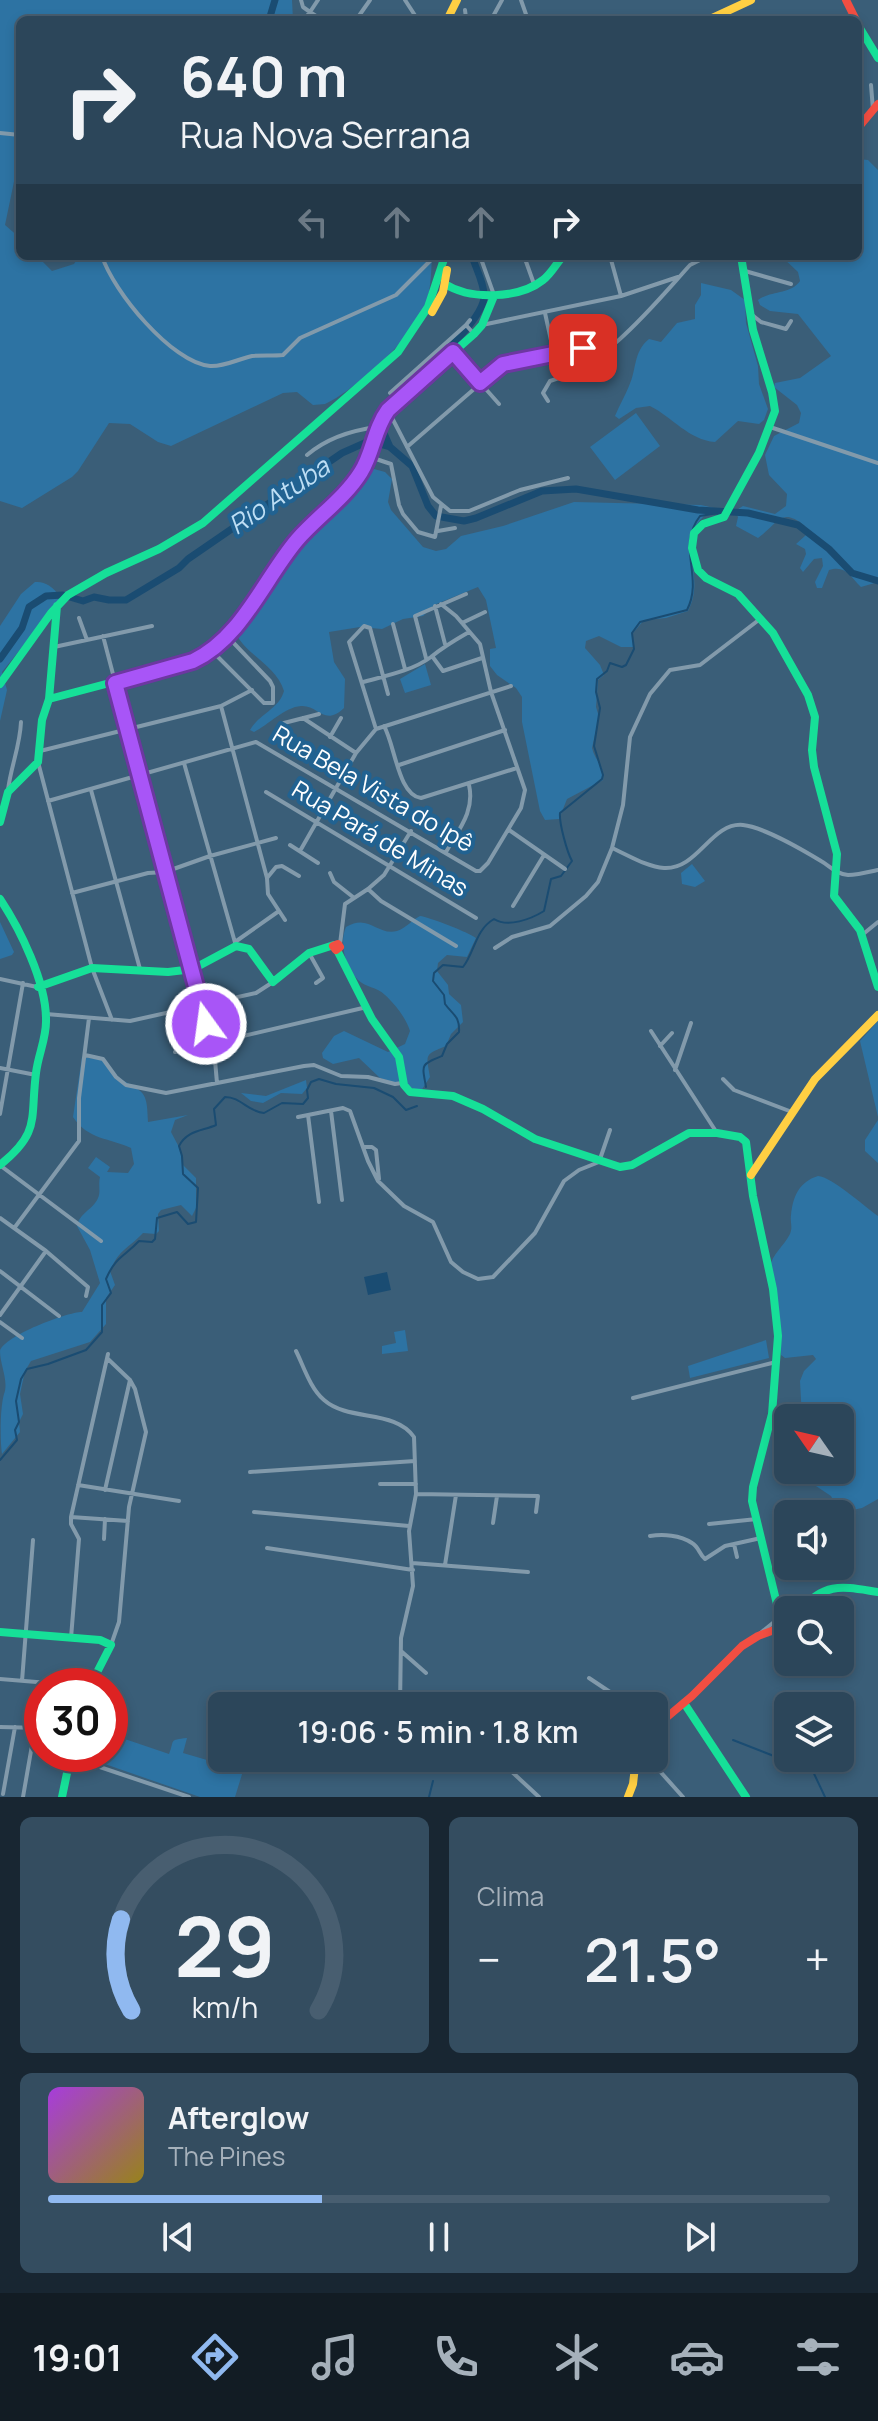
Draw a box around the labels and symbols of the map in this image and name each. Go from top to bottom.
pin [549,314,617,382]
water label: Rio Atuba [221,447,337,542]
street label: Rua Bela Vista do Ipê [267,717,480,859]
street label: Rua Pará de Minas [287,772,475,903]
position arrow [164,982,248,1066]
north arrow [774,1404,854,1484]
speed limit sign: 30 [24,1668,128,1772]

